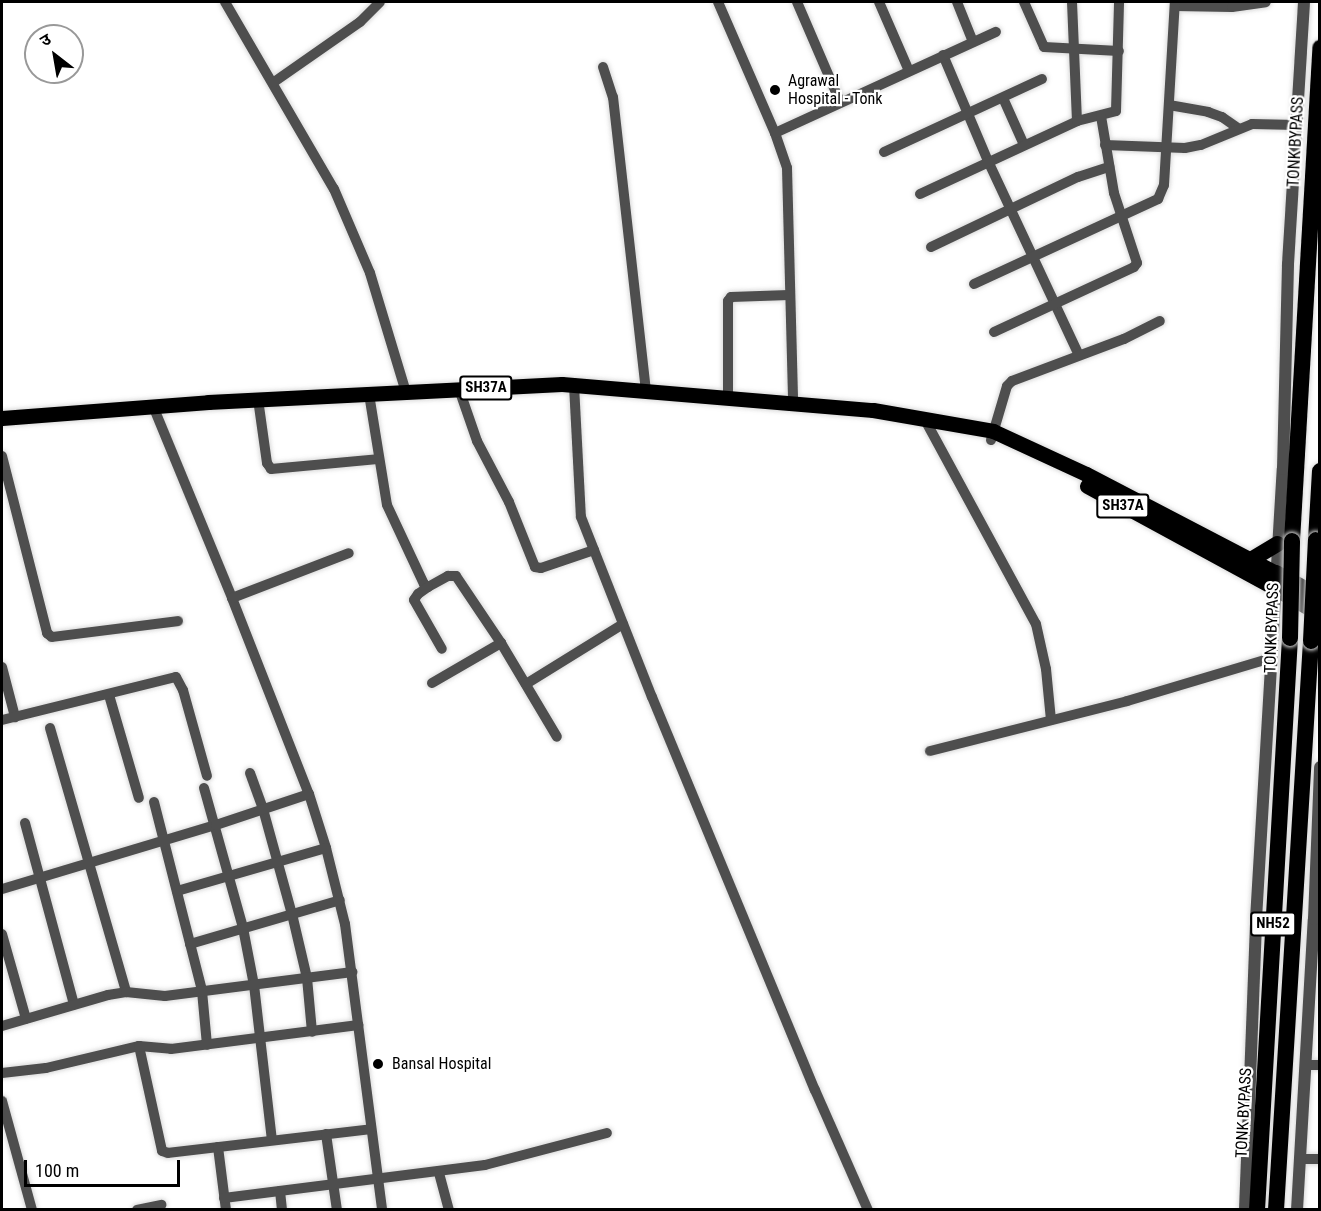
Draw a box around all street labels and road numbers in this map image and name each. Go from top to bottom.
street label: TONK BYPASS [1284,96,1308,188]
road number: SH37A [459,376,513,400]
road number: SH37A [1096,494,1150,518]
street label: TONK BYPASS [1261,583,1283,673]
road number: NH52 [1249,912,1297,936]
street label: TONK BYPASS [1232,1067,1256,1159]

